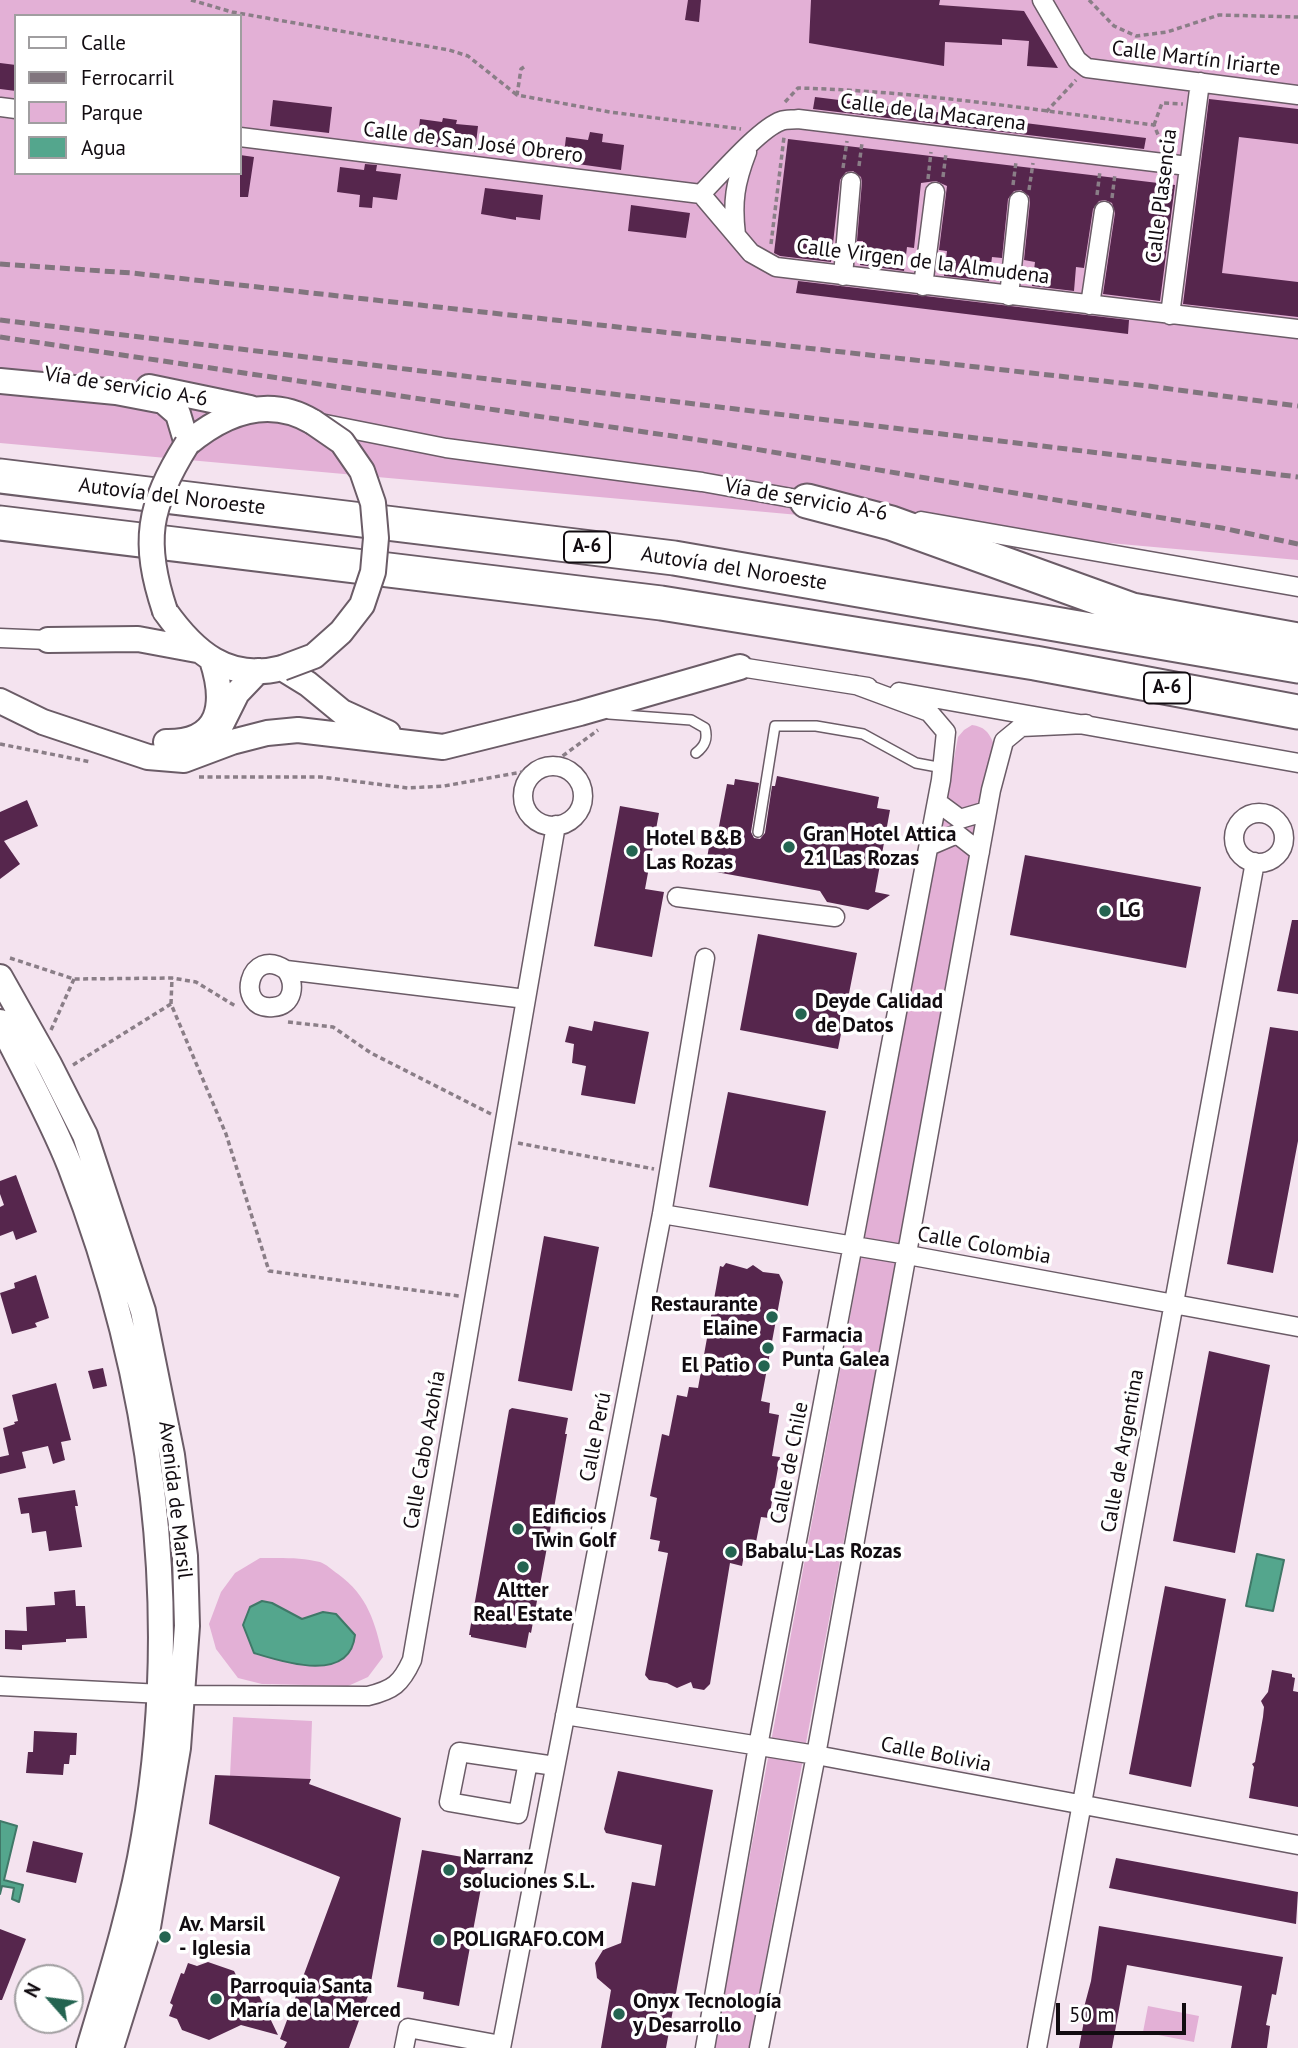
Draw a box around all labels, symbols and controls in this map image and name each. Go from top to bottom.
legend [14,14,242,175]
text: Calle [81,29,126,56]
street label: Calle Martín Iriarte [1110,36,1282,82]
text: Ferrocarril [81,64,174,91]
street label: Calle de la Macarena [839,89,1027,137]
text: Parque [81,99,143,126]
street label: Calle de San José Obrero [362,117,584,169]
street label: Calle Plasencia [1141,127,1183,265]
text: Agua [81,134,126,161]
street label: Calle Virgen de la Almudena [795,234,1051,290]
street label: Vía de servicio A-6 [43,362,209,412]
street label: Autovía del Noroeste [77,473,267,521]
street label: Vía de servicio A-6 [723,473,889,527]
road number: A-6 [564,532,610,562]
street label: Autovía del Noroeste [639,542,829,596]
road number: A-6 [1144,673,1190,704]
place label: Gran Hotel Attica 21 Las Rozas [803,822,956,872]
place label: Hotel B&B Las Rozas [646,826,742,876]
marker: Gran Hotel Attica 21 Las Rozas [781,839,797,855]
marker: Hotel B&B Las Rozas [624,843,640,859]
place label: LG [1119,898,1141,924]
marker: LG [1097,903,1113,919]
place label: Deyde Calidad de Datos [815,989,943,1039]
marker: Deyde Calidad de Datos [793,1006,809,1022]
street label: Calle Colombia [915,1222,1053,1270]
place label: Restaurante Elaine [651,1292,758,1342]
marker: Restaurante Elaine [764,1309,780,1325]
place label: Farmacia Punta Galea [782,1323,890,1373]
marker: Farmacia Punta Galea [760,1340,776,1356]
place label: El Patio [681,1353,750,1379]
marker: El Patio [756,1358,772,1374]
street label: Calle de Argentina [1096,1367,1150,1535]
street label: Calle Cabo Azohía [399,1369,451,1531]
street label: Calle Perú [575,1390,617,1484]
street label: Calle de Chile [766,1400,814,1526]
street label: Avenida de Marsil [153,1420,197,1580]
place label: Edificios Twin Golf [532,1504,616,1554]
marker: Edificios Twin Golf [510,1521,526,1537]
place label: Babalu-Las Rozas [745,1539,902,1565]
marker: Babalu-Las Rozas [723,1544,739,1560]
marker: Altter Real Estate [515,1559,531,1575]
place label: Altter Real Estate [473,1578,573,1628]
street label: Calle Bolivia [879,1732,993,1778]
place label: Narranz soluciones S.L. [463,1845,595,1895]
marker: Narranz soluciones S.L. [441,1862,457,1878]
place label: Av. Marsil - Iglesia [179,1912,265,1962]
place label: POLIGRAFO.COM [453,1927,604,1953]
marker: Av. Marsil - Iglesia [157,1929,173,1945]
marker: POLIGRAFO.COM [431,1932,447,1948]
north arrow [14,1964,84,2034]
place label: Parroquia Santa María de la Merced [230,1974,401,2024]
text: N [19,1979,46,2001]
scale bar [1060,1988,1190,2032]
place label: Onyx Tecnología y Desarrollo [633,1989,781,2039]
marker: Parroquia Santa María de la Merced [208,1991,224,2007]
text: 50 m [1069,2001,1115,2028]
marker: Onyx Tecnología y Desarrollo [611,2006,627,2022]

